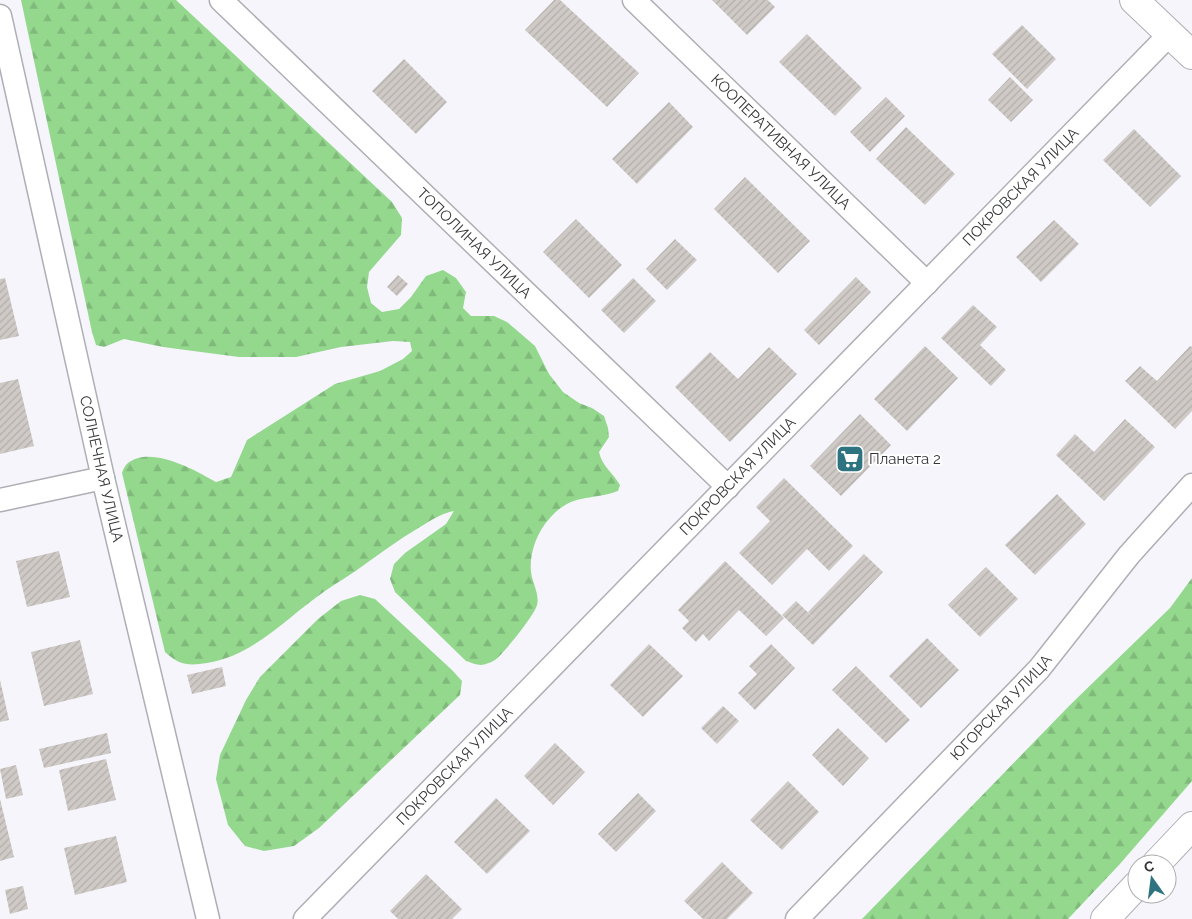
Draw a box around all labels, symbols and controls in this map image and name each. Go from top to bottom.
street label: КООПЕРАТИВНАЯ УЛИЦА [707,70,854,213]
street label: ПОКРОВСКАЯ УЛИЦА [959,124,1082,250]
street label: ТОПОЛИНАЯ УЛИЦА [413,184,535,302]
street label: СОЛНЕЧНАЯ УЛИЦА [76,394,127,544]
street label: ПОКРОВСКАЯ УЛИЦА [676,413,799,539]
supermarket icon: Планета 2 [835,444,865,474]
place label: Планета 2 [869,450,941,468]
street label: ЮГОРСКАЯ УЛИЦА [947,651,1056,764]
street label: ПОКРОВСКАЯ УЛИЦА [393,703,516,829]
north arrow [1127,854,1177,904]
text: С [1142,857,1156,875]

